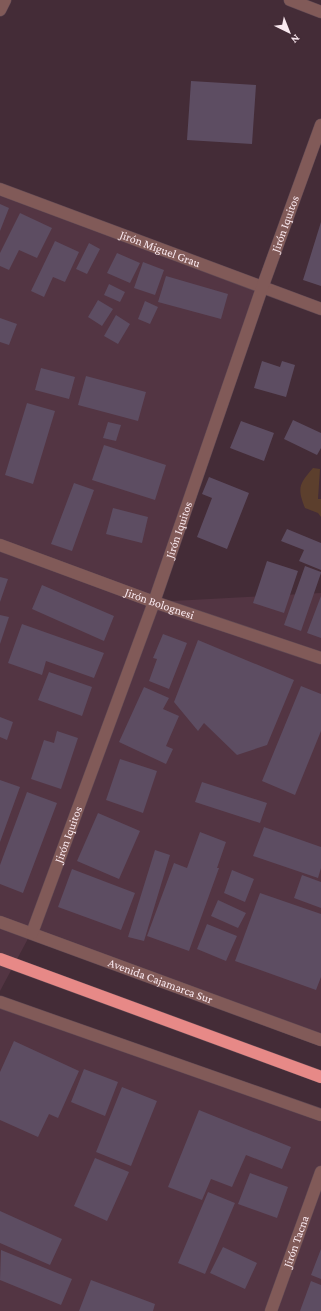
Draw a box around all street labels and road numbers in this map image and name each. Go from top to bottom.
street label: Jirón Iquitos [268,193,302,255]
street label: Jirón Miguel Grau [117,227,203,271]
street label: Jirón Iquitos [162,499,195,561]
street label: Jirón Bolognesi [122,585,196,622]
street label: Jirón Iquitos [51,804,85,866]
street label: Avenida Cajamarca Sur [106,955,215,1007]
street label: Jirón Tacna [280,1213,312,1270]

